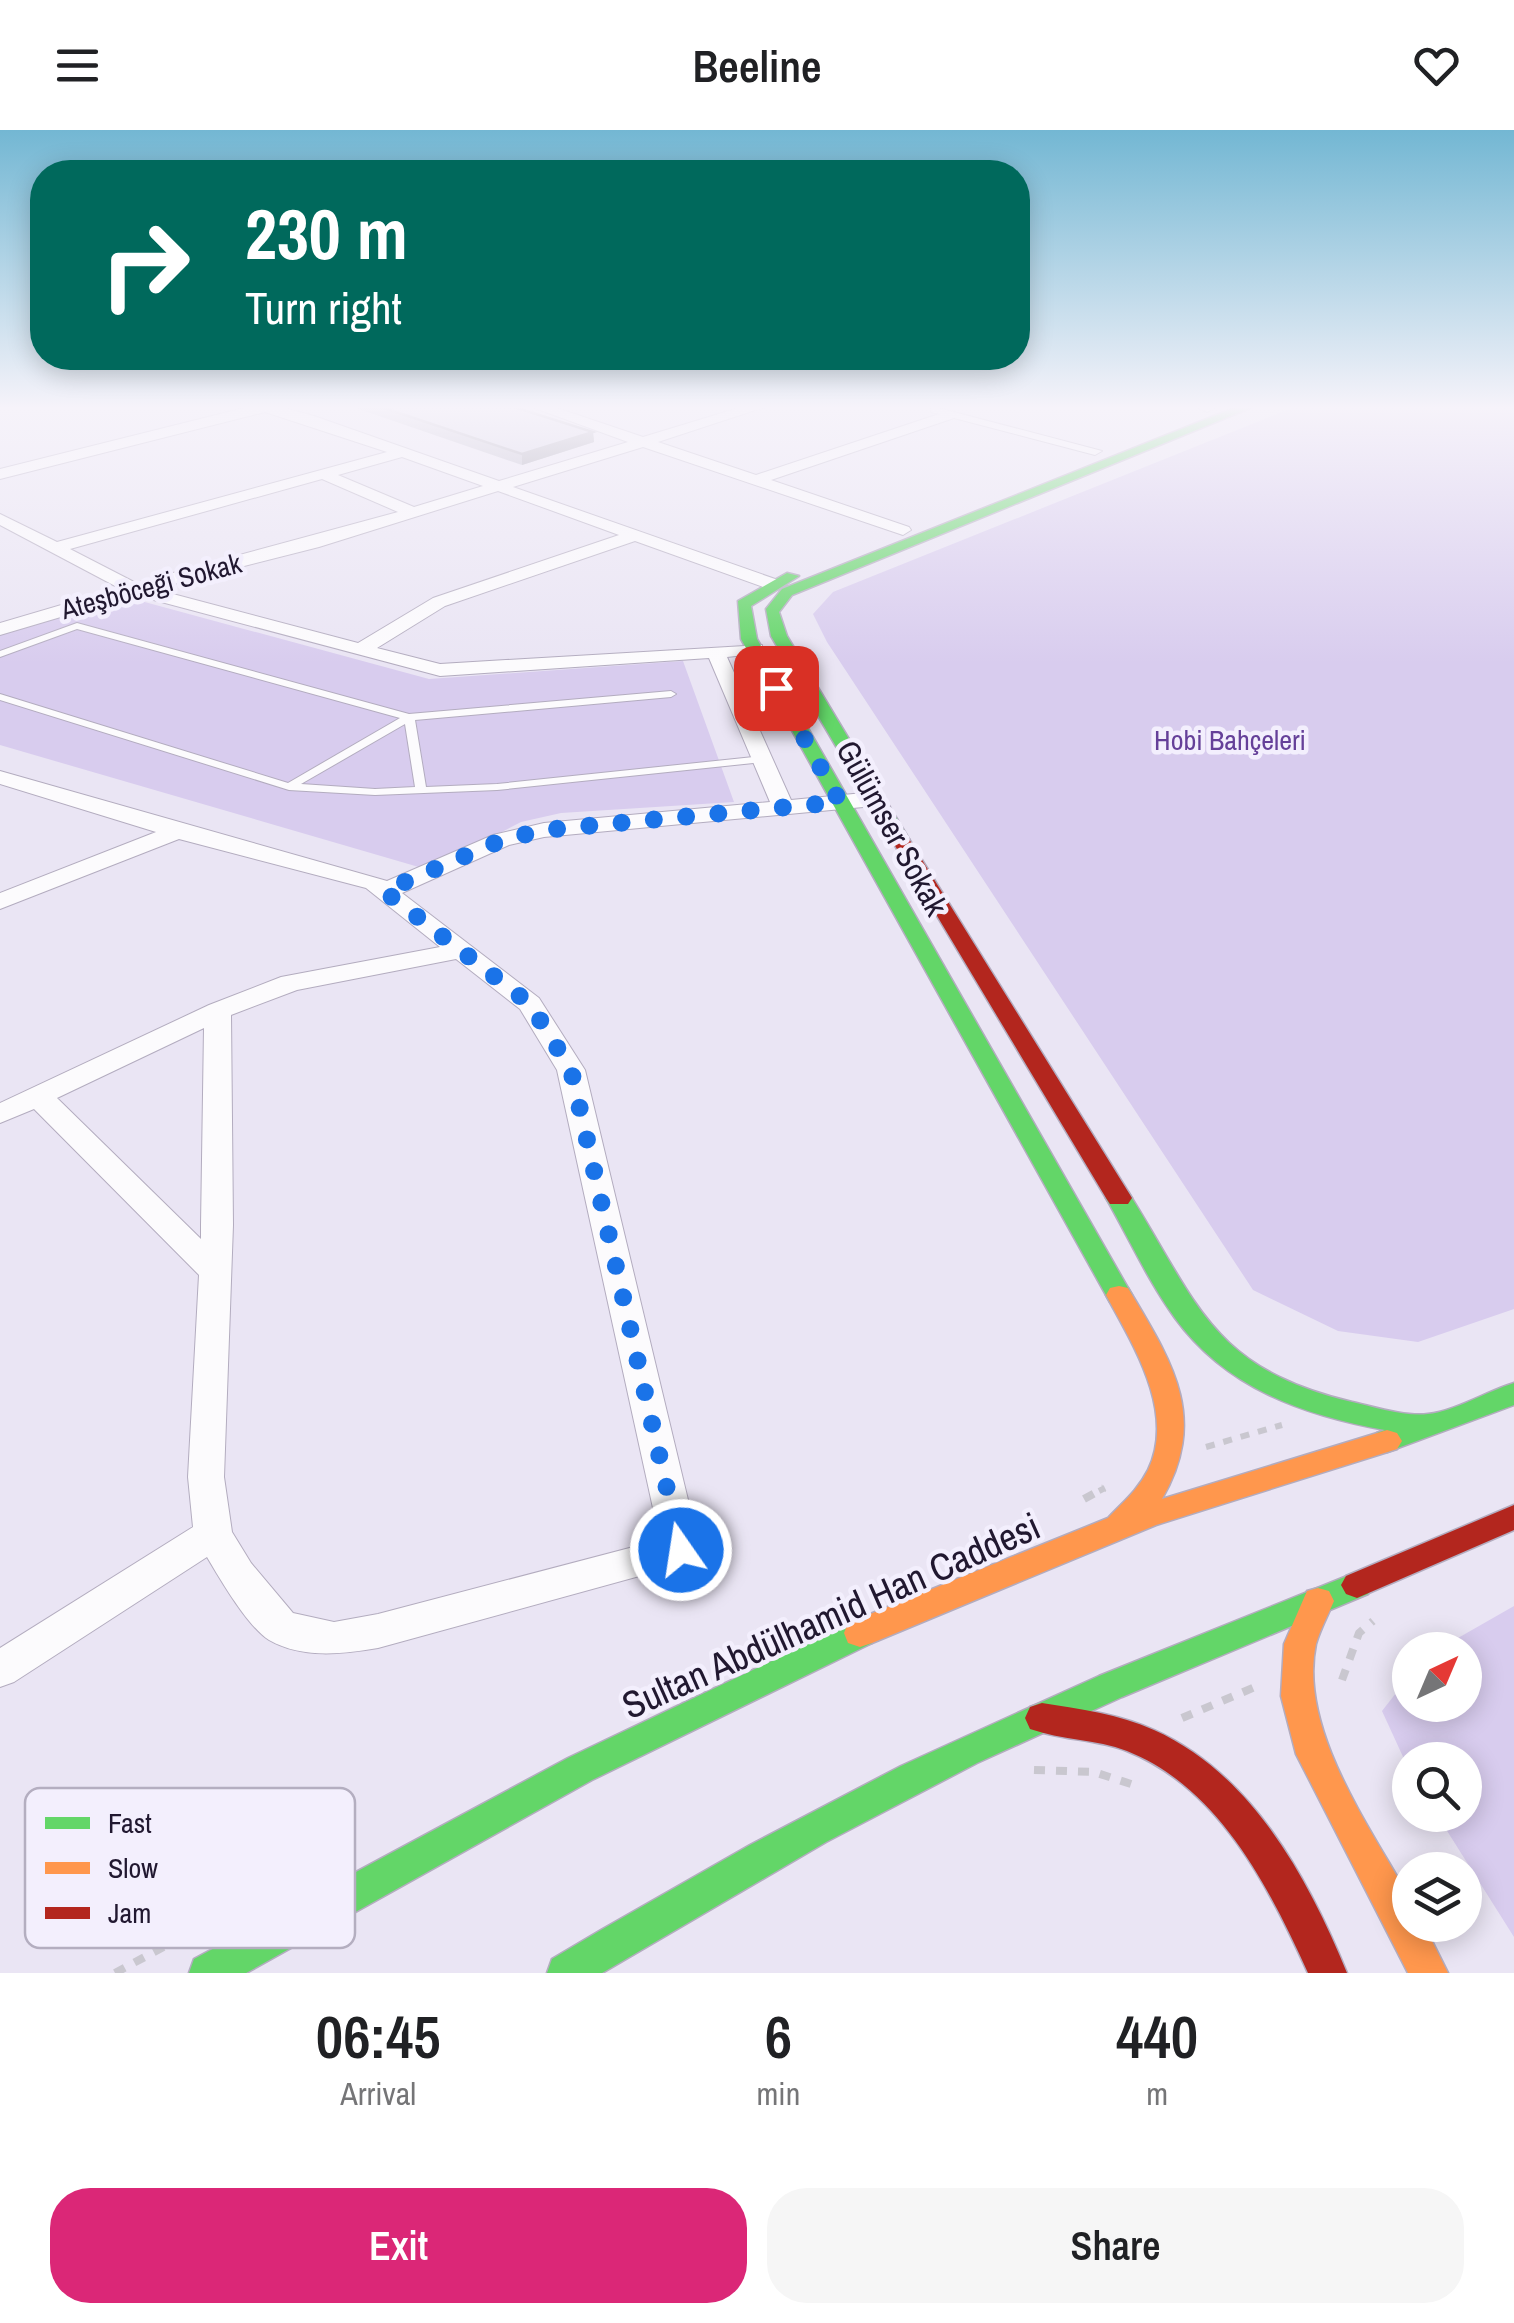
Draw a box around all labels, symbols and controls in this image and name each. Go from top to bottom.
text: Beeline [692,35,822,96]
icon: menu [50,38,105,93]
icon: heart [1409,38,1464,93]
text: 230 m [245,187,408,281]
icon: right [80,200,210,330]
text: Turn right [245,277,402,338]
street label: Ateşböceği Sokak [56,544,246,629]
pin [734,646,819,731]
icon: arrive [749,661,804,716]
park label: Hobi Bahçeleri [1154,721,1306,759]
street label: Gülümser Sokak [827,733,959,924]
position arrow [629,1498,733,1602]
street label: Sultan Abdülhamid Han Caddesi [614,1500,1048,1731]
north arrow [1392,1632,1482,1722]
map controls [1392,1632,1482,1942]
button: search [1392,1742,1482,1832]
legend [25,1788,355,1948]
text: Fast [108,1804,152,1842]
text: Slow [108,1849,158,1887]
button: layers [1392,1852,1482,1942]
text: Jam [108,1894,151,1932]
text: 06:45 [316,1996,441,2077]
text: 6 [765,1996,792,2077]
text: 440 [1116,1996,1198,2077]
text: Arrival [340,2072,416,2115]
text: min [757,2072,800,2115]
text: m [1146,2072,1168,2115]
button: Exit [50,2188,747,2303]
button: Share [767,2188,1464,2303]

